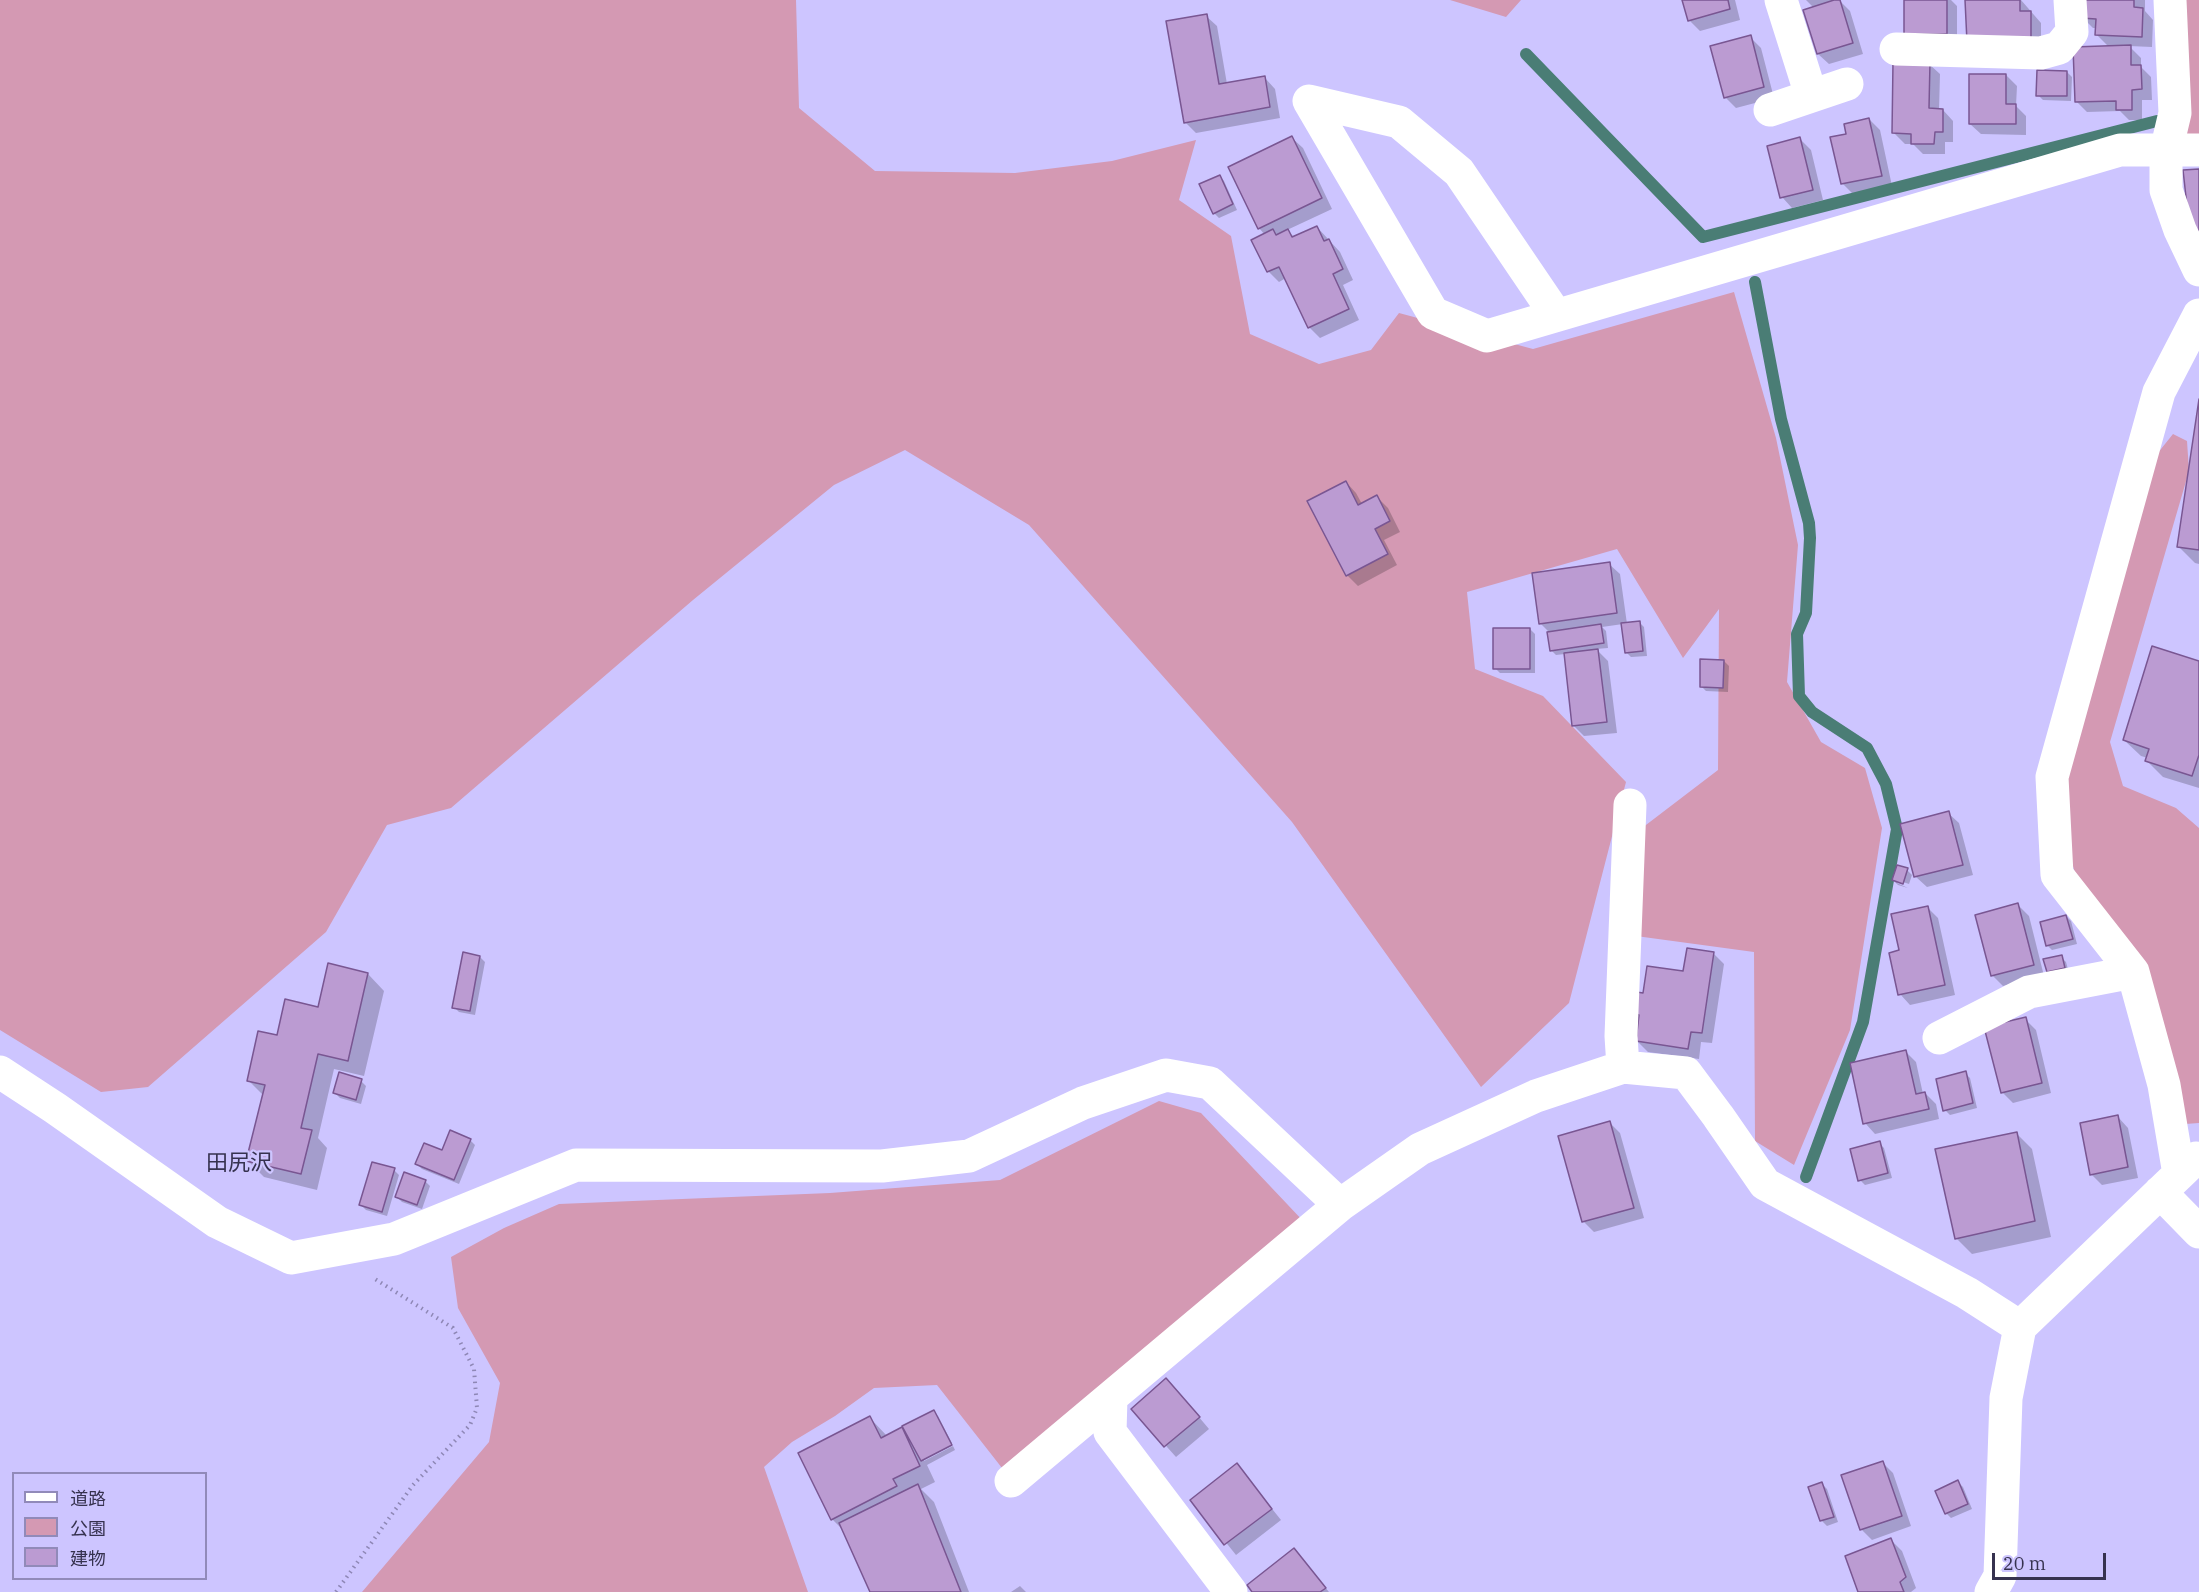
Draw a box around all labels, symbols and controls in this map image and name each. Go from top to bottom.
district label: 田尻沢 [206,1151,272,1177]
legend [12,1472,207,1580]
text: 道路 [70,1487,106,1510]
text: 公園 [70,1517,106,1540]
scale bar [1995,1541,2109,1579]
text: 建物 [70,1547,106,1570]
text: 20 m [2003,1552,2046,1575]

